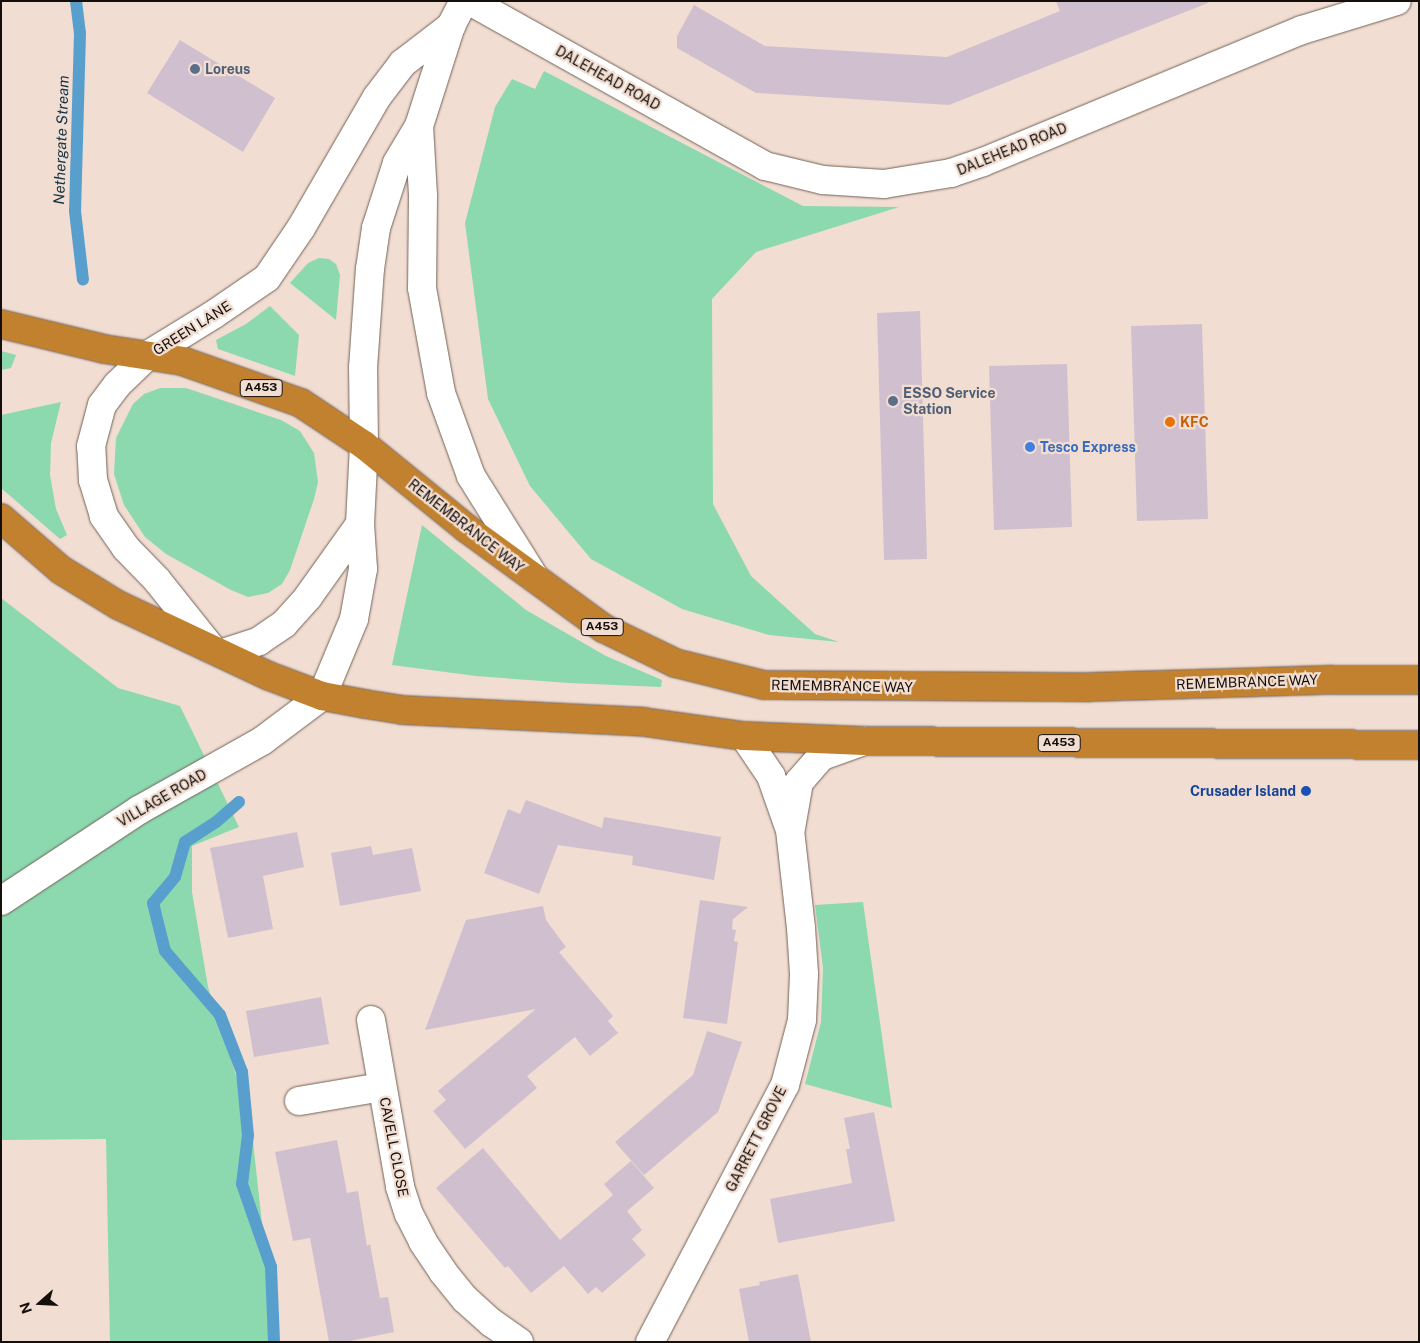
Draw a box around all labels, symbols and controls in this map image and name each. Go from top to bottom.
street label: DALEHEAD ROAD [553,42,663,114]
place label: Loreus [205,61,250,77]
marker: Loreus [189,63,201,75]
water label: Nethergate Stream [50,75,72,205]
street label: DALEHEAD ROAD [954,119,1070,179]
street label: GREEN LANE [150,297,234,359]
road number: A453 [238,378,284,398]
place label: ESSO Service Station [903,385,996,418]
marker: ESSO Service Station [887,395,899,407]
place label: KFC [1180,414,1209,430]
marker: KFC [1164,416,1176,428]
place label: Tesco Express [1040,439,1136,455]
marker: Tesco Express [1024,441,1036,453]
street label: REMEMBRANCE WAY [405,476,527,576]
road number: A453 [580,618,624,636]
street label: REMEMBRANCE WAY [1176,671,1318,693]
street label: REMEMBRANCE WAY [771,676,913,696]
road number: A453 [1036,734,1082,752]
street label: VILLAGE ROAD [114,766,210,830]
place label: Crusader Island [1190,783,1296,799]
marker: Crusader Island [1300,785,1312,797]
street label: GARRETT GROVE [722,1083,790,1195]
street label: CAVELL CLOSE [376,1096,412,1198]
north arrow [15,1278,65,1328]
text: N [16,1300,35,1316]

